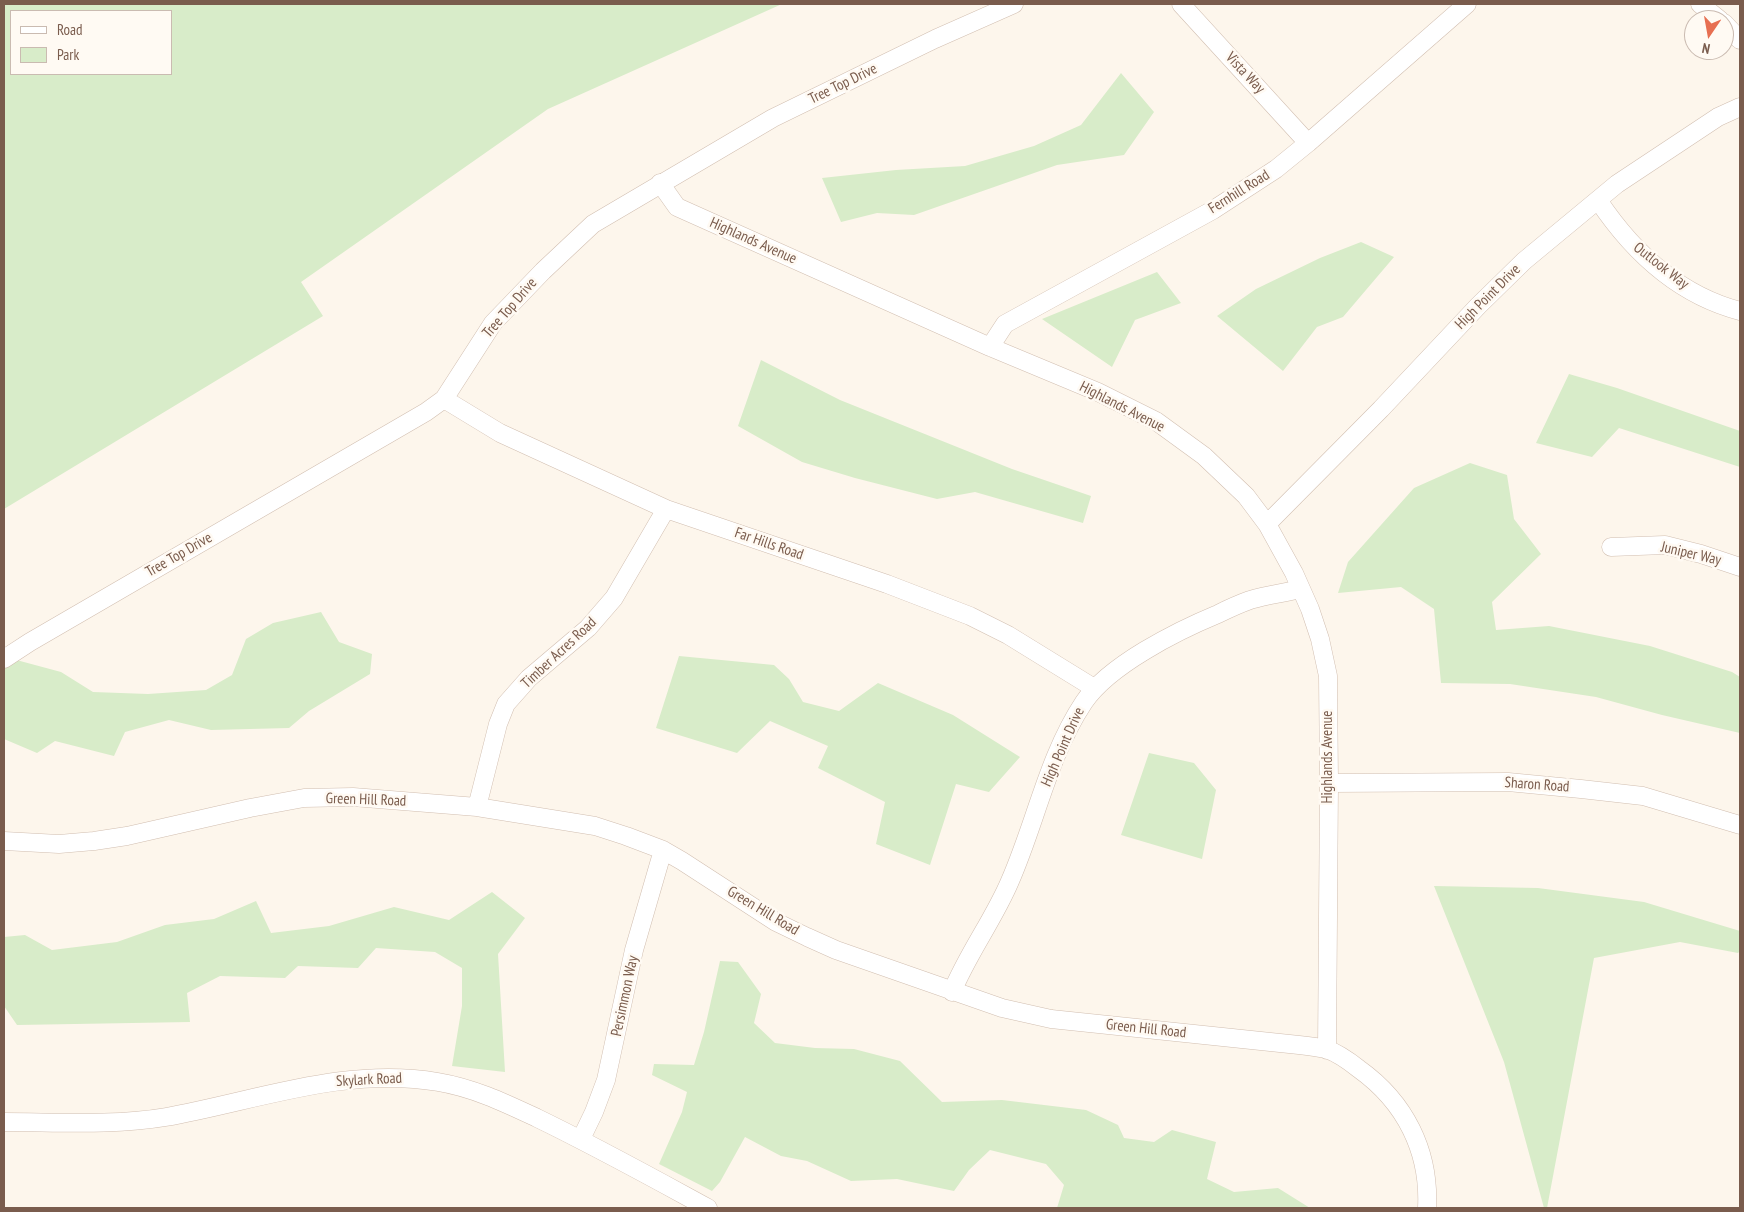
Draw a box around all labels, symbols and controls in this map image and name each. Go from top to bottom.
legend [10,10,172,75]
north arrow [1684,10,1734,60]
text: Road [57,20,83,39]
text: N [1701,39,1712,58]
text: Park [57,45,79,64]
street label: Vista Way [1221,49,1269,97]
street label: Tree Top Drive [806,60,880,108]
street label: Fernhill Road [1205,166,1273,218]
street label: Highlands Avenue [707,214,799,268]
street label: Outlook Way [1630,239,1692,293]
street label: High Point Drive [1452,261,1524,333]
street label: Tree Top Drive [479,274,541,342]
street label: Highlands Avenue [1076,378,1168,436]
street label: Far Hills Road [732,524,806,564]
street label: Tree Top Drive [143,529,215,581]
street label: Juniper Way [1659,538,1723,570]
street label: Timber Acres Road [518,614,600,692]
street label: High Point Drive [1038,705,1088,789]
street label: Highlands Avenue [1319,710,1337,804]
street label: Sharon Road [1504,774,1570,796]
street label: Green Hill Road [325,790,407,810]
street label: Green Hill Road [724,883,802,939]
street label: Persimmon Way [608,954,642,1038]
street label: Green Hill Road [1105,1016,1187,1042]
street label: Skylark Road [336,1069,402,1091]

